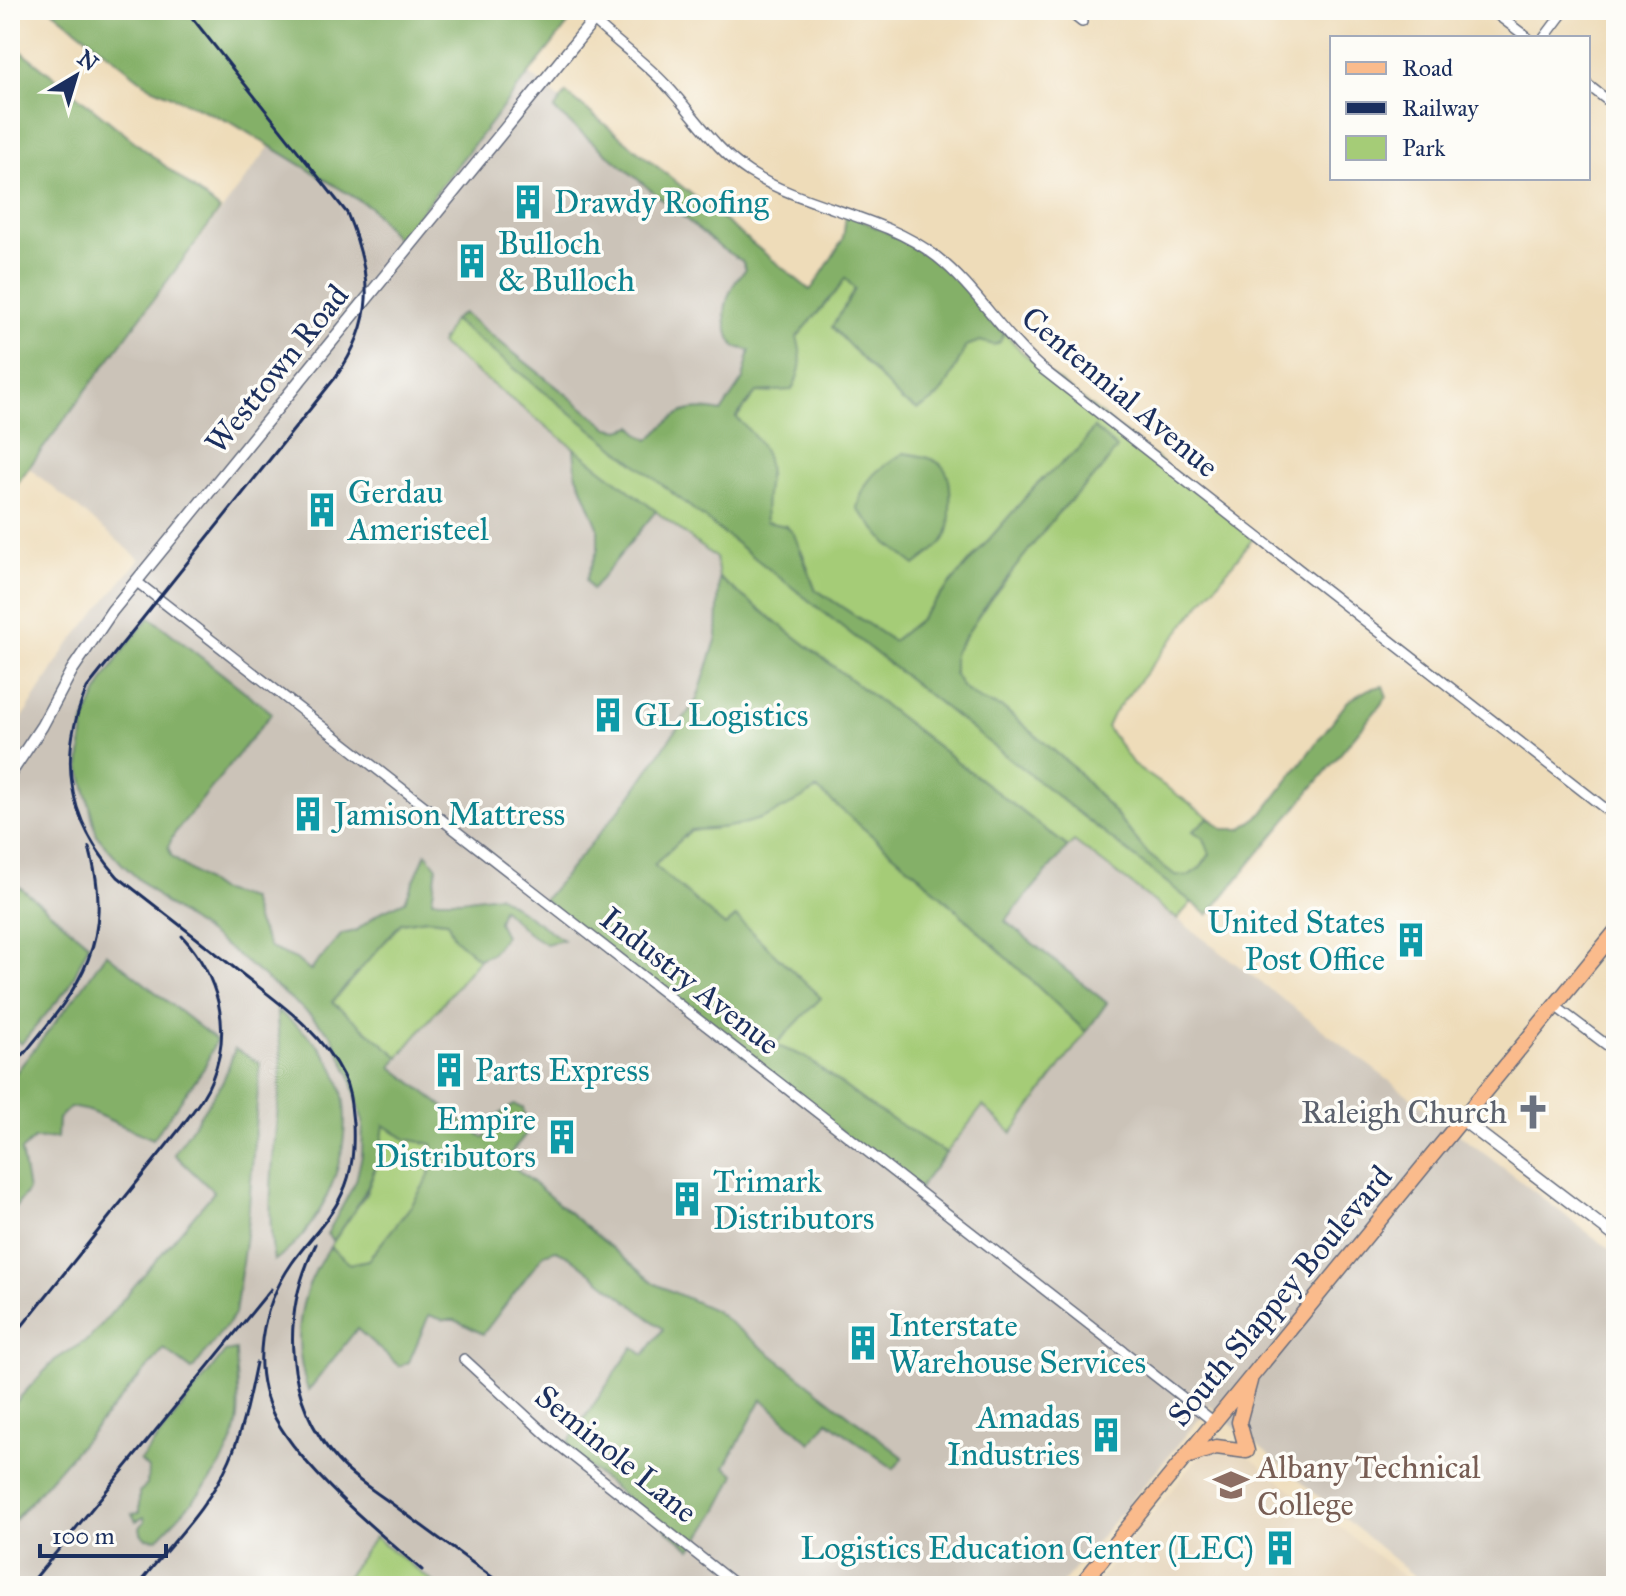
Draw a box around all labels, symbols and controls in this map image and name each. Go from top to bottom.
north arrow [36,36,116,116]
legend [1330,36,1590,180]
text: N [72,44,104,77]
text: Road [1402,53,1453,83]
text: Railway [1402,93,1479,123]
text: Park [1402,133,1446,163]
building icon: Drawdy Roofing [509,183,547,221]
place label: Drawdy Roofing [554,183,770,222]
place label: Bulloch & Bulloch [498,224,635,300]
building icon: Bulloch & Bulloch [453,242,491,280]
street label: Westtown Road [197,277,357,461]
street label: Centennial Avenue [1013,298,1227,486]
place label: Gerdau Ameristeel [346,473,489,549]
building icon: Gerdau Ameristeel [303,491,341,529]
building icon: GL Logistics [589,696,627,734]
place label: GL Logistics [634,696,809,735]
building icon: Jamison Mattress [289,795,327,833]
place label: Jamison Mattress [331,795,565,834]
street label: Industry Avenue [592,899,788,1063]
place label: United States Post Office [1207,903,1385,979]
building icon: United States Post Office [1392,921,1430,959]
building icon: Parts Express [430,1051,468,1089]
place label: Parts Express [475,1051,650,1090]
place label: Raleigh Church [1301,1093,1507,1132]
church icon: Raleigh Church [1514,1093,1552,1131]
place label: Empire Distributors [375,1100,536,1176]
building icon: Empire Distributors [543,1118,581,1156]
street label: South Slappey Boulevard [1159,1158,1401,1434]
place label: Trimark Distributors [713,1162,874,1238]
building icon: Trimark Distributors [668,1180,706,1218]
place label: Interstate Warehouse Services [889,1306,1146,1382]
building icon: Interstate Warehouse Services [844,1324,882,1362]
street label: Seminole Lane [527,1377,705,1531]
place label: Amadas Industries [947,1398,1080,1474]
building icon: Amadas Industries [1087,1416,1125,1454]
place label: Albany Technical College [1255,1448,1481,1524]
school or university icon: Albany Technical College [1212,1466,1250,1504]
scale bar [40,1508,166,1558]
text: 100 m [52,1521,115,1551]
place label: Logistics Education Center (LEC) [801,1529,1254,1568]
building icon: Logistics Education Center (LEC) [1261,1529,1299,1567]

